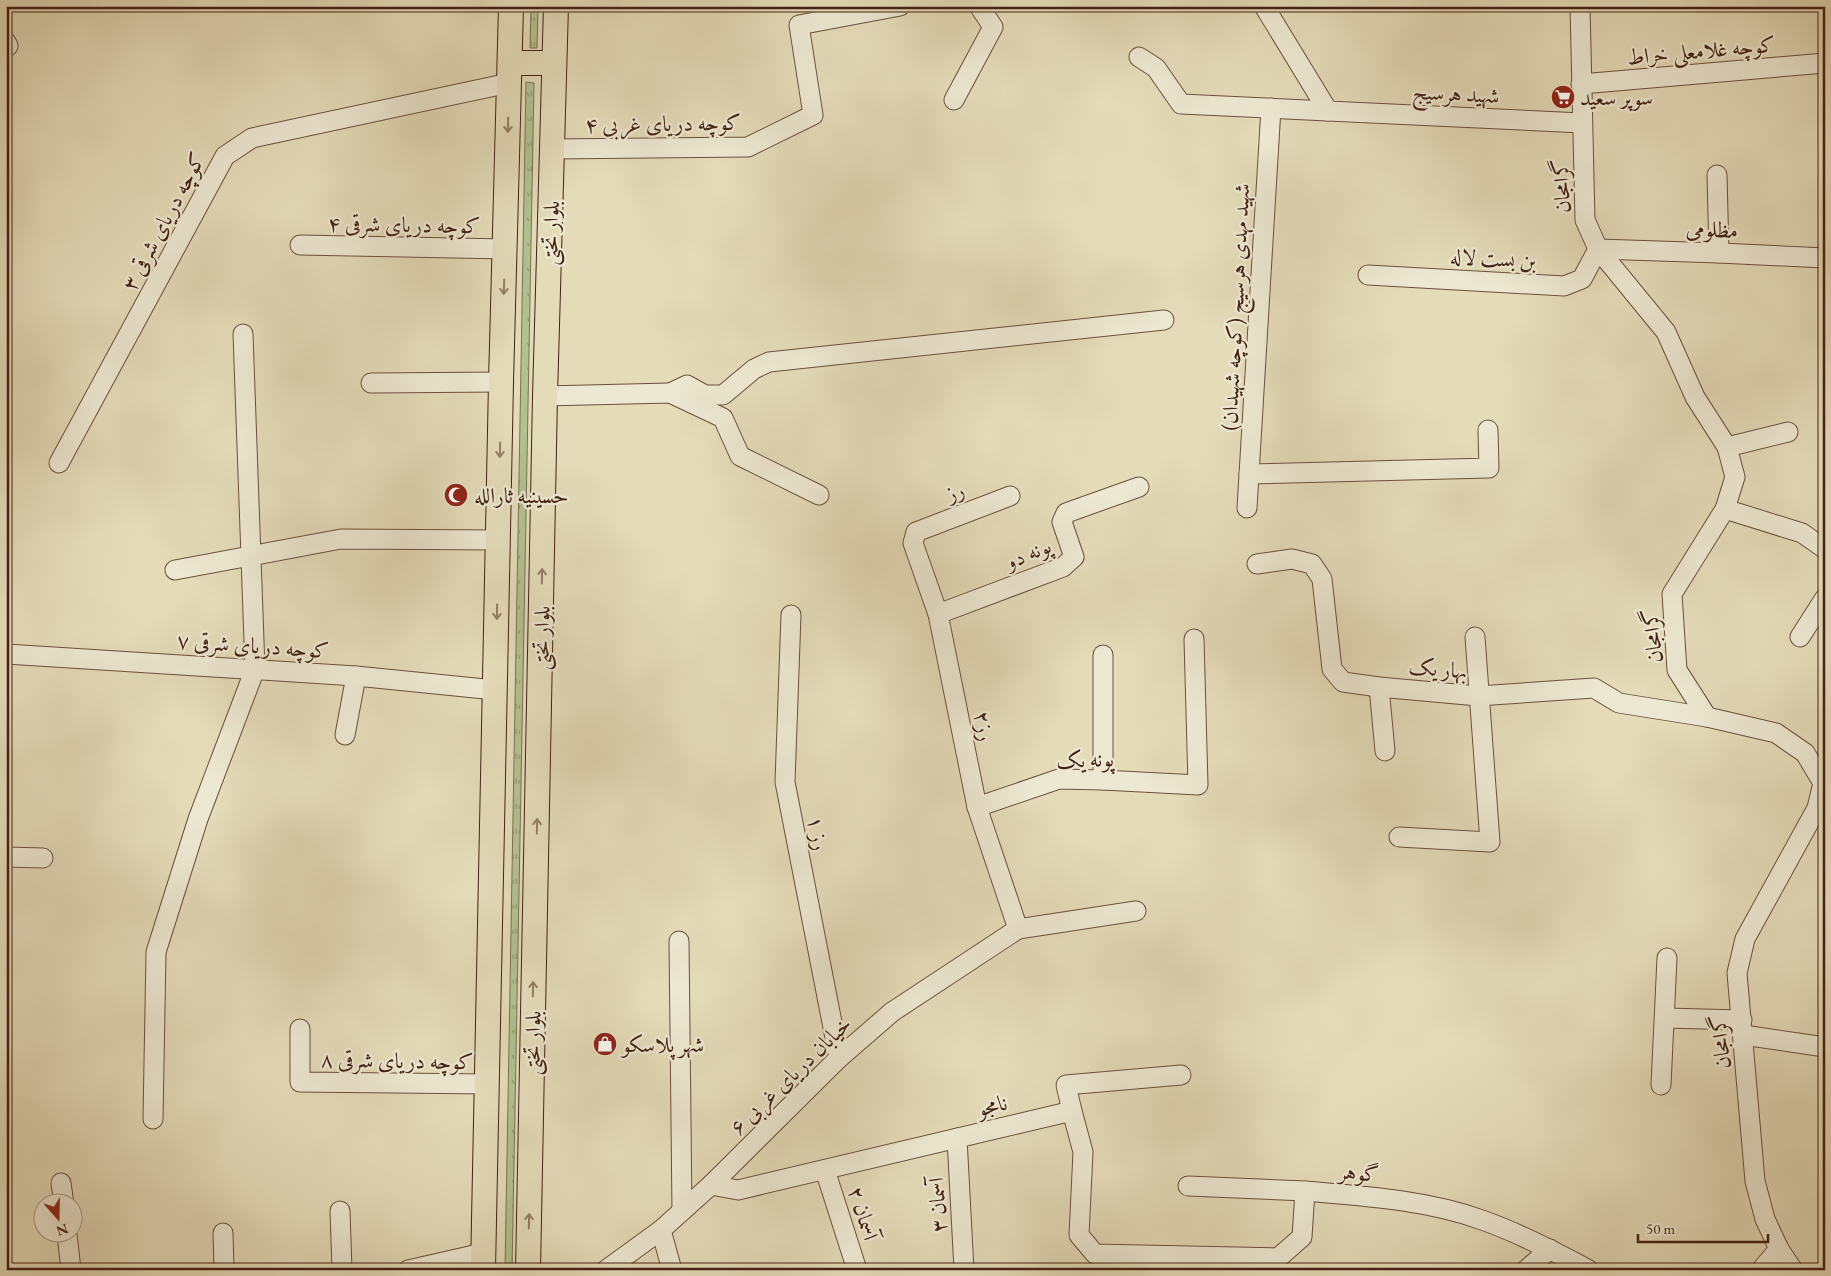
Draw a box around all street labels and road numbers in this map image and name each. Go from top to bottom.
street label: کوچه غلامعلی خراط [1626,30,1777,73]
street label: شهید هرسیج [1411,77,1500,115]
street label: کوچه دریای غربی ۴ [585,108,741,141]
street label: کوچه دریای شرقی ۳ [115,147,213,296]
street label: گرامجان [1546,158,1577,214]
street label: شهید مهدی هرسیج (کوچه شهیدان) [1215,183,1261,432]
street label: بلوار تختی [535,200,567,266]
street label: کوچه دریای شرقی ۴ [327,209,481,241]
street label: مظلومی [1685,214,1739,245]
street label: بن بست لاله [1449,242,1537,275]
street label: رز [940,475,969,509]
street label: پونه دو [999,530,1058,579]
street label: بلوار تختی [526,605,558,671]
street label: گرامجان [1636,608,1669,664]
street label: کوچه دریای شرقی ۷ [176,626,330,666]
street label: بهار یک [1407,651,1469,686]
street label: رز۲ [967,708,1002,744]
street label: پونه یک [1056,744,1116,777]
street label: رز ۱ [801,813,836,853]
street label: بلوار تختی [517,1010,549,1076]
street label: خیابان دریای غربی ۶ [723,1010,859,1142]
street label: گرامجان [1704,1014,1737,1070]
street label: کوچه دریای شرقی ۸ [320,1045,474,1077]
street label: نامجو [972,1088,1010,1124]
street label: گوهر [1336,1156,1380,1189]
street label: آسمان ۳ [921,1175,953,1233]
street label: آسمان ۲ [842,1183,886,1246]

